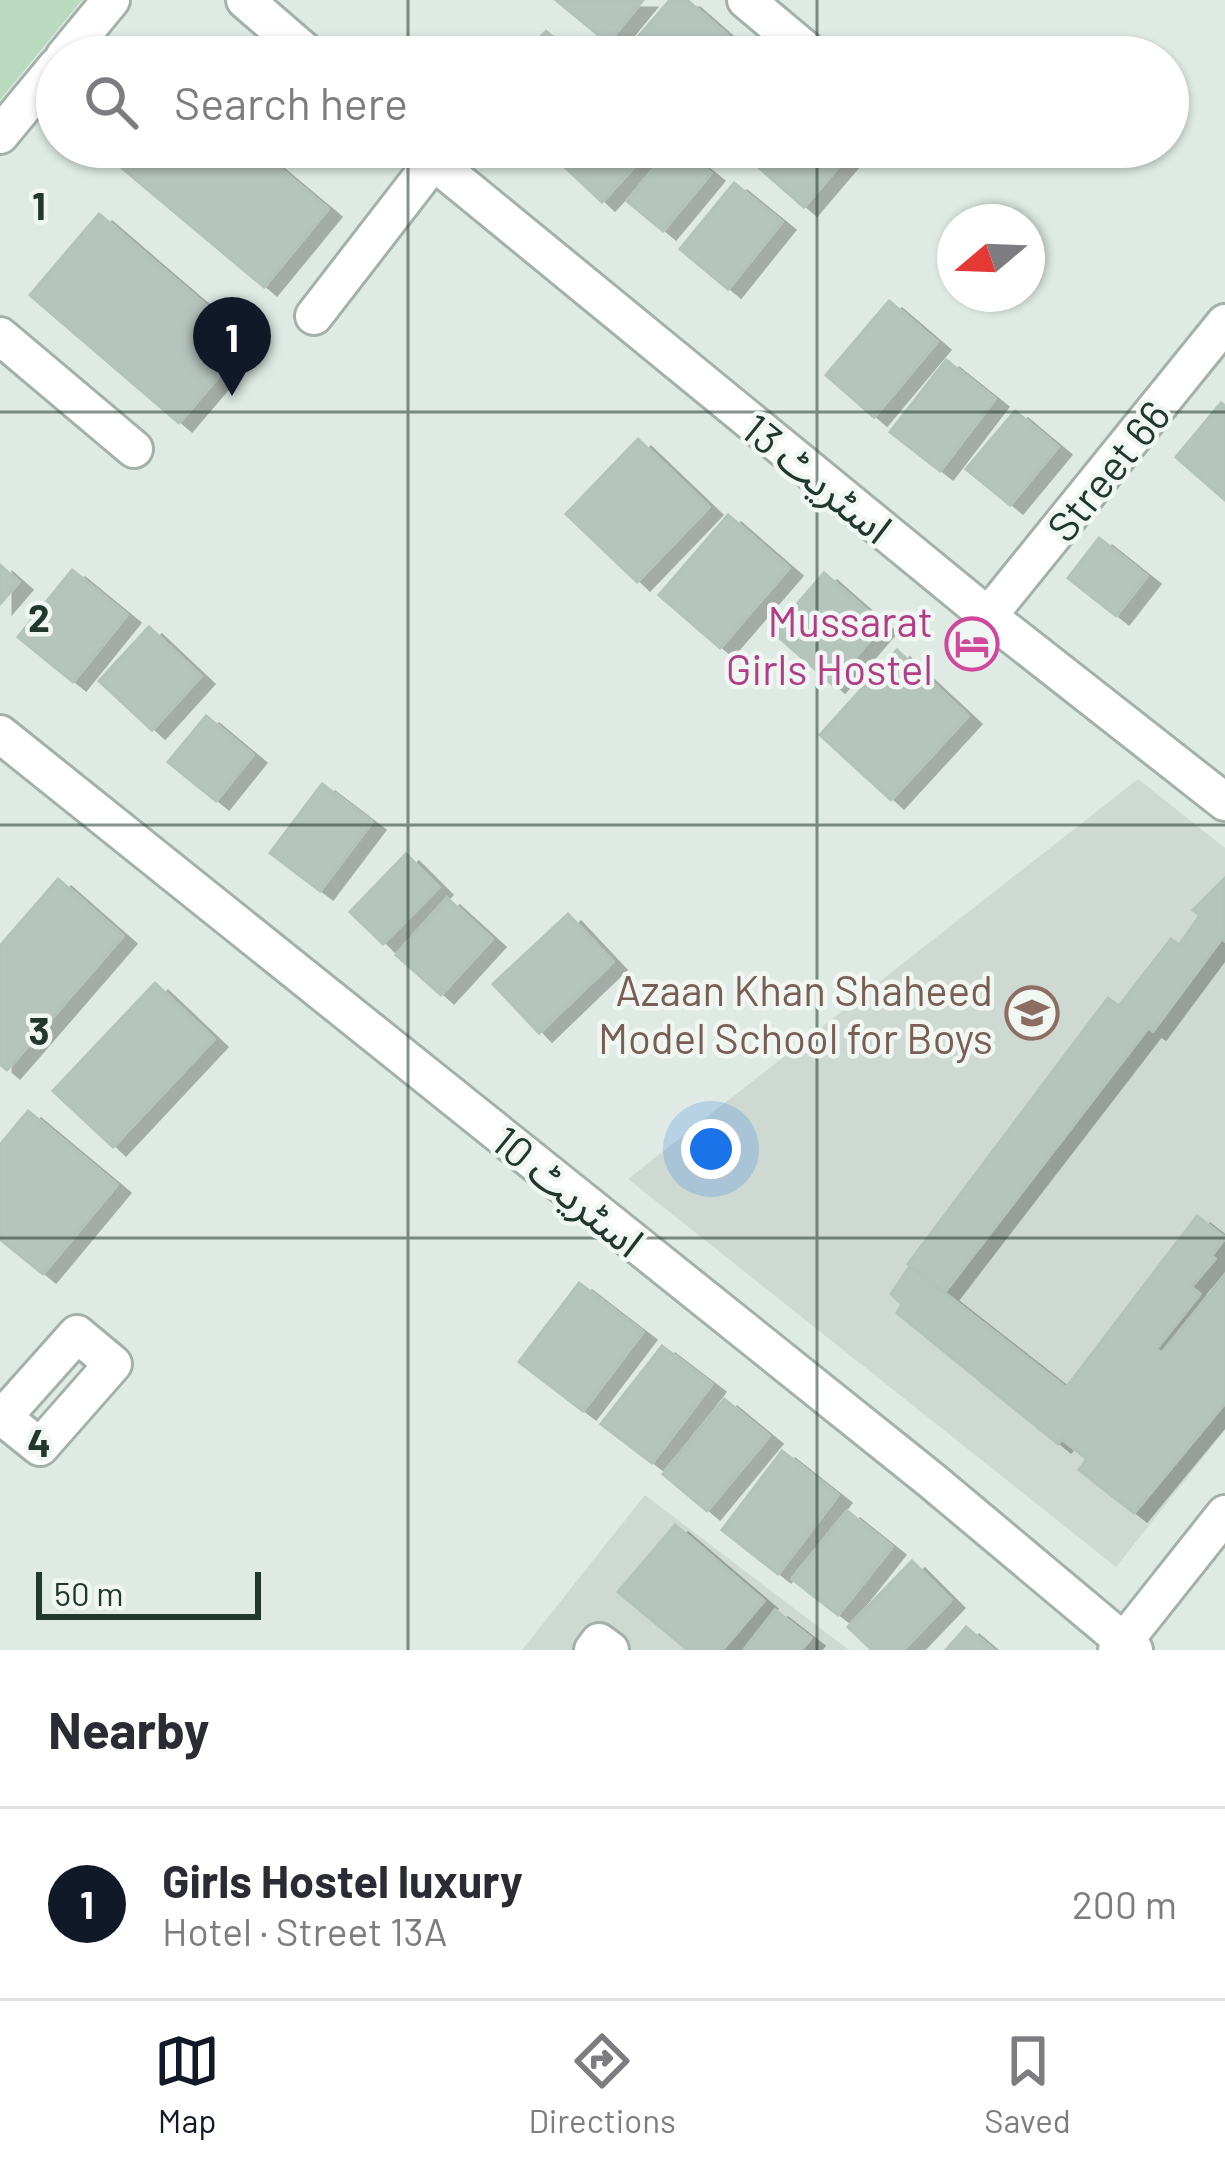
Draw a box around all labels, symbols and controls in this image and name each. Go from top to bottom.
search box [36,36,1189,168]
icon: search [78,69,144,135]
text: Search here [174,75,408,129]
text: 1 [32,181,46,228]
north arrow [937,204,1045,312]
pin: 1 [193,297,271,396]
street label: Street 66 [1035,390,1179,550]
street label: اسٹریٹ 13 [732,402,903,554]
text: 2 [28,593,50,640]
place label: Mussarat Girls Hostel [726,595,933,693]
hotel icon: Mussarat Girls Hostel [944,616,1000,672]
place label: Azaan Khan Shaheed Model School for Boys [598,964,993,1063]
school or university icon: Azaan Khan Shaheed Model School for Boys [1004,985,1060,1041]
text: 3 [28,1006,50,1053]
street label: اسٹریٹ 10 [482,1114,654,1267]
your location [681,1119,741,1179]
text: 4 [27,1418,51,1465]
scale bar [36,1566,261,1619]
text: 50 m [54,1573,124,1613]
text: Nearby [48,1698,209,1759]
text: Girls Hostel luxury [162,1853,523,1907]
text: 1 [80,1880,94,1927]
text: 200 m [1072,1880,1177,1927]
text: Hotel · Street 13A [162,1907,447,1954]
tab: Map [154,2028,220,2140]
tab: Directions [528,2028,676,2140]
tab: Saved [984,2028,1071,2140]

